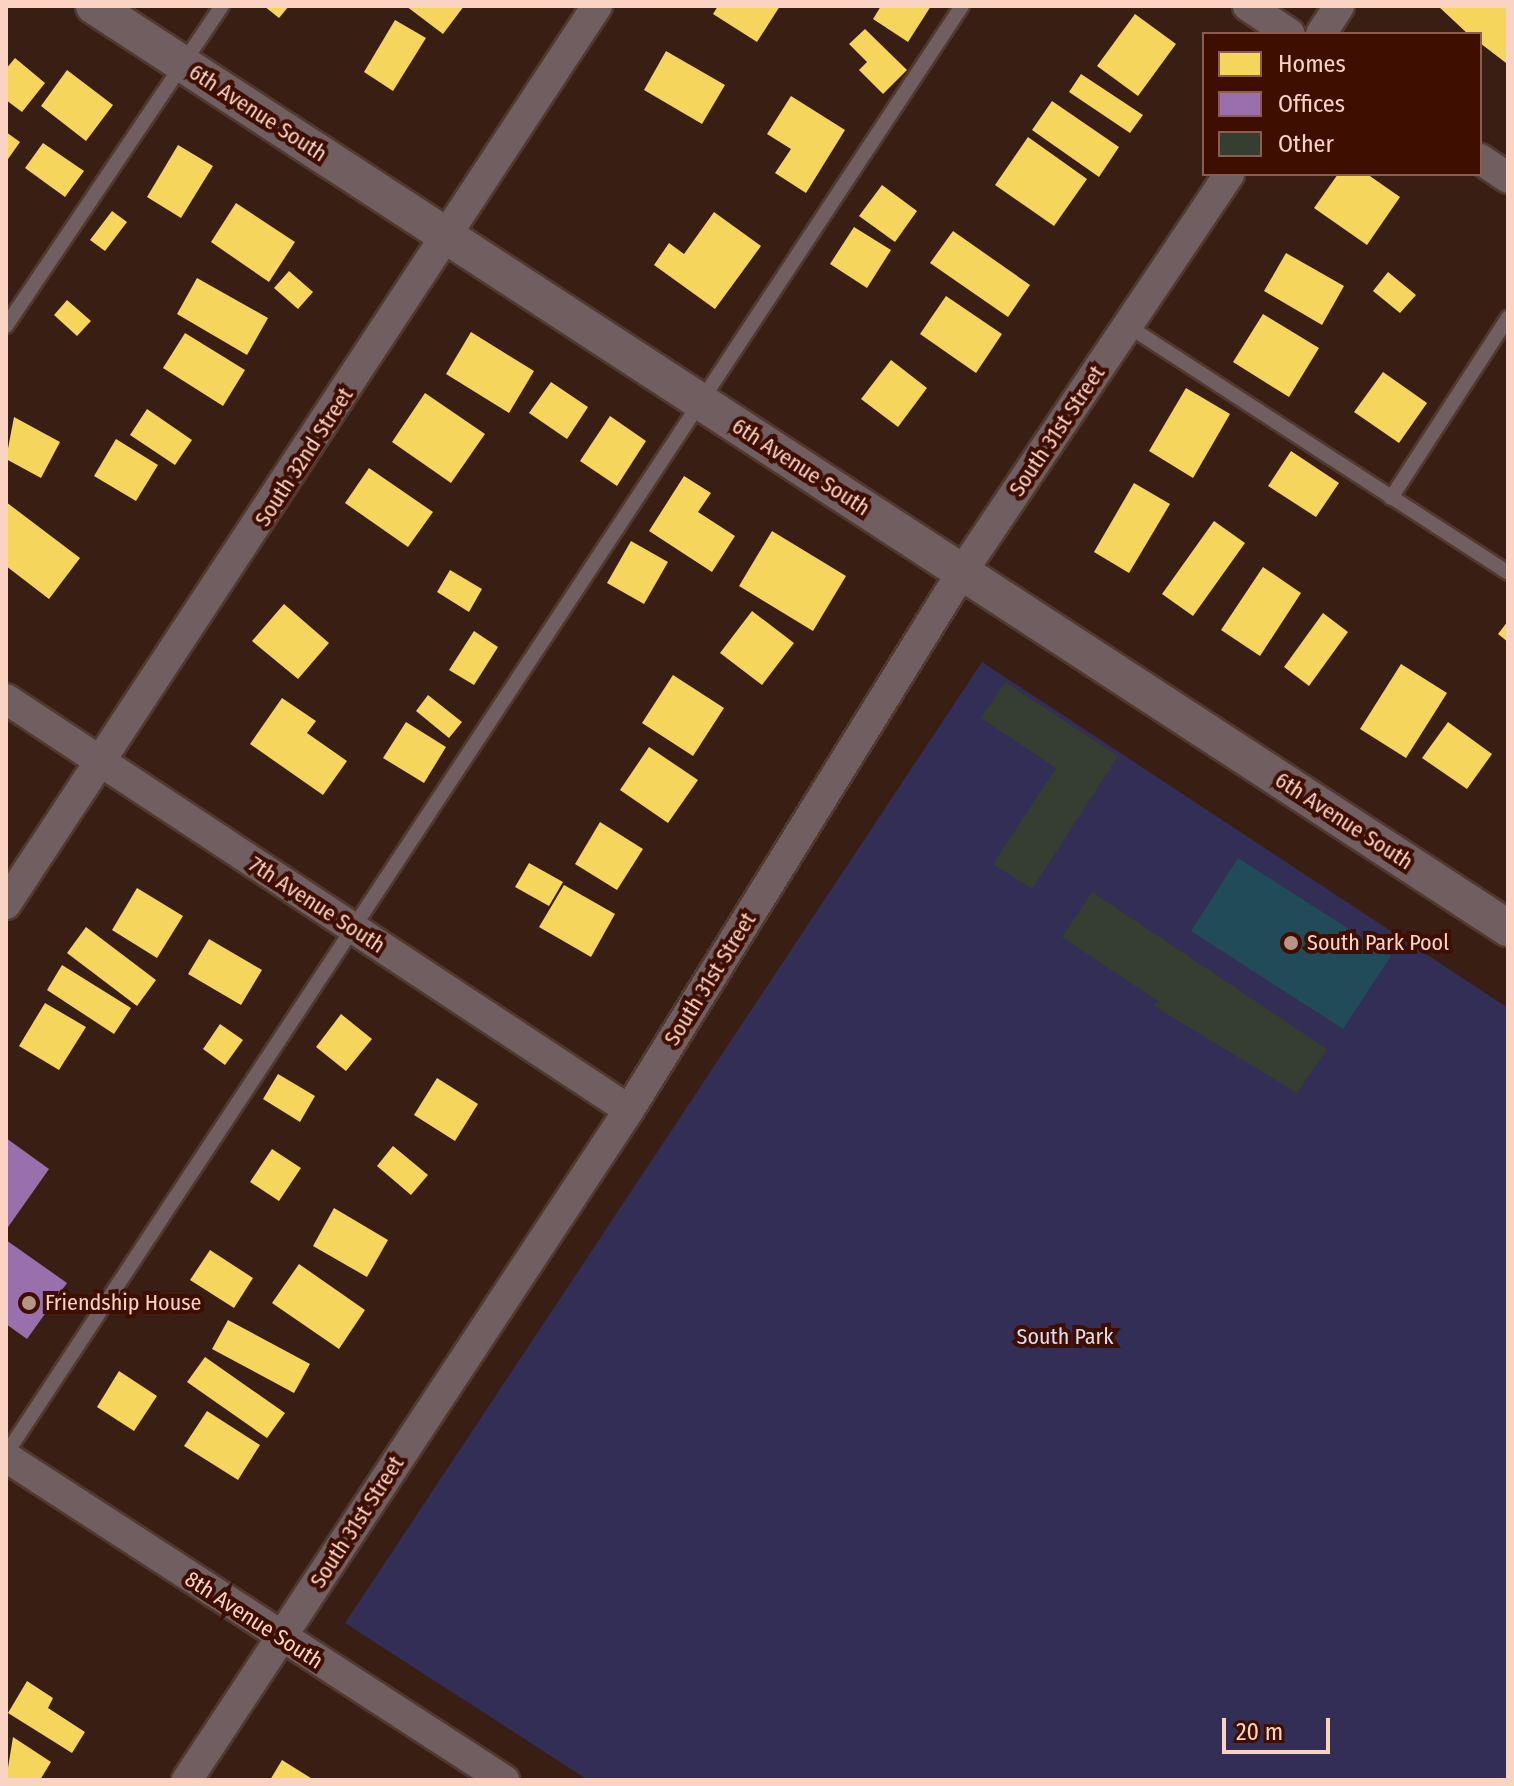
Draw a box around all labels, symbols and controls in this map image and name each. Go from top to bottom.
legend [1202,32,1482,176]
text: Homes [1278,50,1346,78]
street label: 6th Avenue South [184,59,332,167]
text: Offices [1278,90,1345,118]
text: Other [1278,130,1334,158]
street label: South 31st Street [1004,361,1110,501]
street label: South 32nd Street [249,383,359,531]
street label: 6th Avenue South [727,413,875,521]
street label: 6th Avenue South [1270,767,1418,875]
street label: 7th Avenue South [244,851,390,959]
street label: South 31st Street [659,908,761,1050]
place label: South Park Pool [1307,930,1449,956]
marker: South Park Pool [1282,934,1300,952]
place label: Friendship House [45,1290,201,1316]
marker: Friendship House [20,1294,38,1312]
park label: South Park [1016,1324,1114,1350]
street label: South 31st Street [305,1451,409,1593]
street label: 8th Avenue South [180,1566,328,1674]
scale bar [1226,1702,1334,1752]
text: 20 m [1236,1718,1283,1746]

